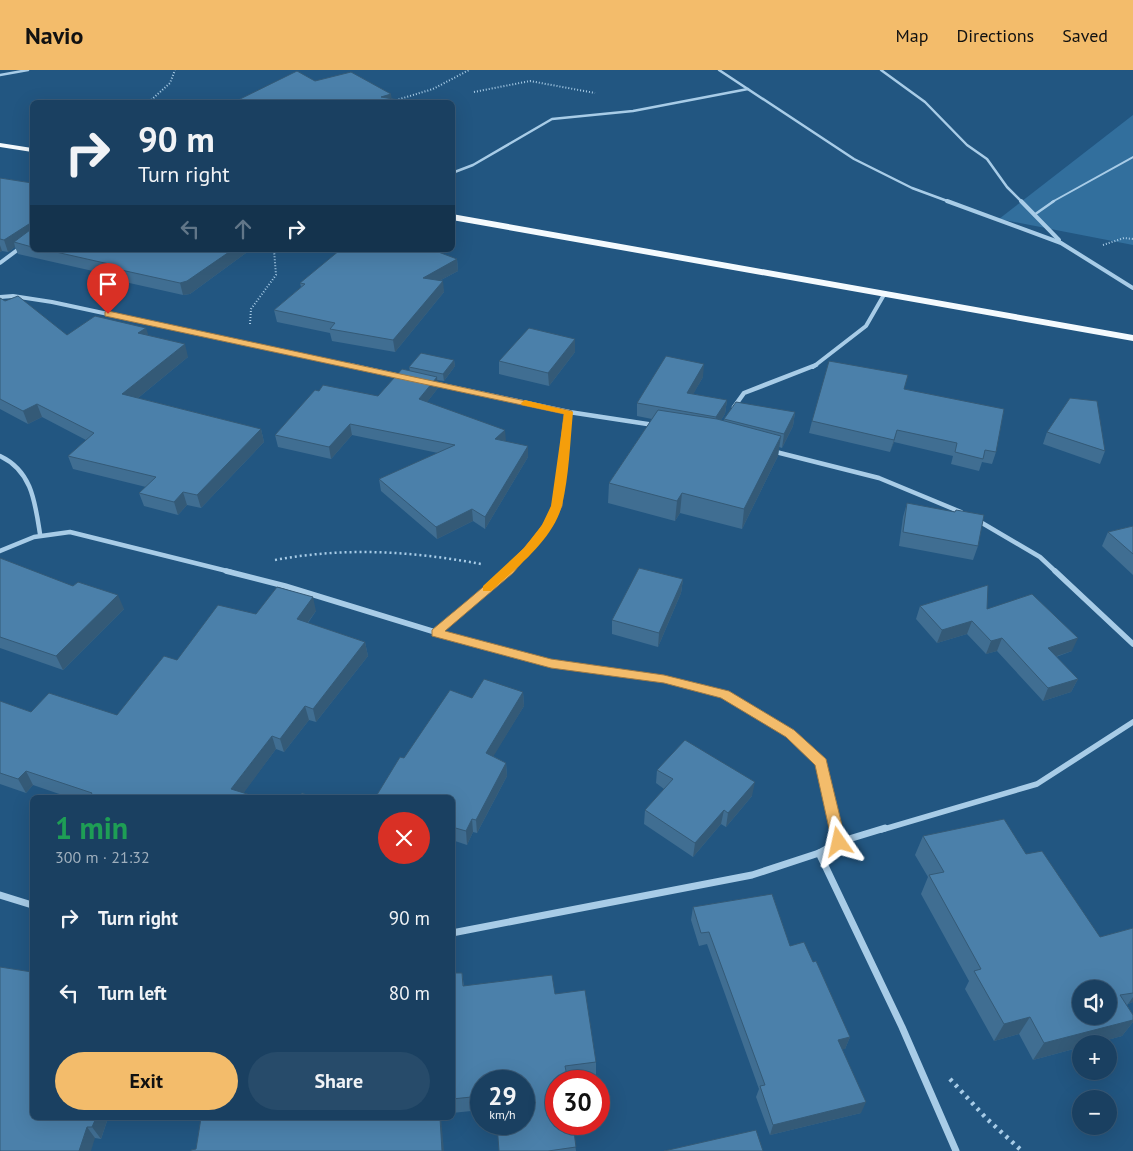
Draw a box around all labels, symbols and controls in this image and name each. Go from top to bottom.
text: Navio [25,20,83,51]
text: Map [896,24,928,47]
text: Directions [956,24,1034,47]
text: Saved [1062,24,1108,47]
text: 90 m [138,116,215,162]
icon: right [55,120,120,185]
text: Turn right [138,160,230,188]
icon: left [176,215,204,243]
icon: ahead [229,215,257,243]
icon: right [282,215,310,243]
pin [87,263,129,314]
icon: arrive [94,270,122,298]
text: 1 min [55,808,128,847]
button: close [378,812,430,864]
position arrow [812,815,864,867]
text: 300 m · 21:32 [55,847,150,867]
icon: right [55,904,83,932]
text: Turn right [98,906,178,930]
text: 90 m [389,906,430,930]
icon: left [55,979,83,1007]
map controls [1072,980,1117,1135]
button: sound [1072,980,1117,1025]
text: Turn left [98,981,167,1005]
text: 80 m [389,981,430,1005]
button: + [1072,1035,1117,1080]
button: Exit [55,1052,238,1110]
button: Share [248,1052,430,1110]
speed limit sign: 30 [545,1070,610,1135]
text: 29 [488,1080,517,1112]
button: − [1072,1090,1117,1135]
text: km/h [489,1107,516,1122]

